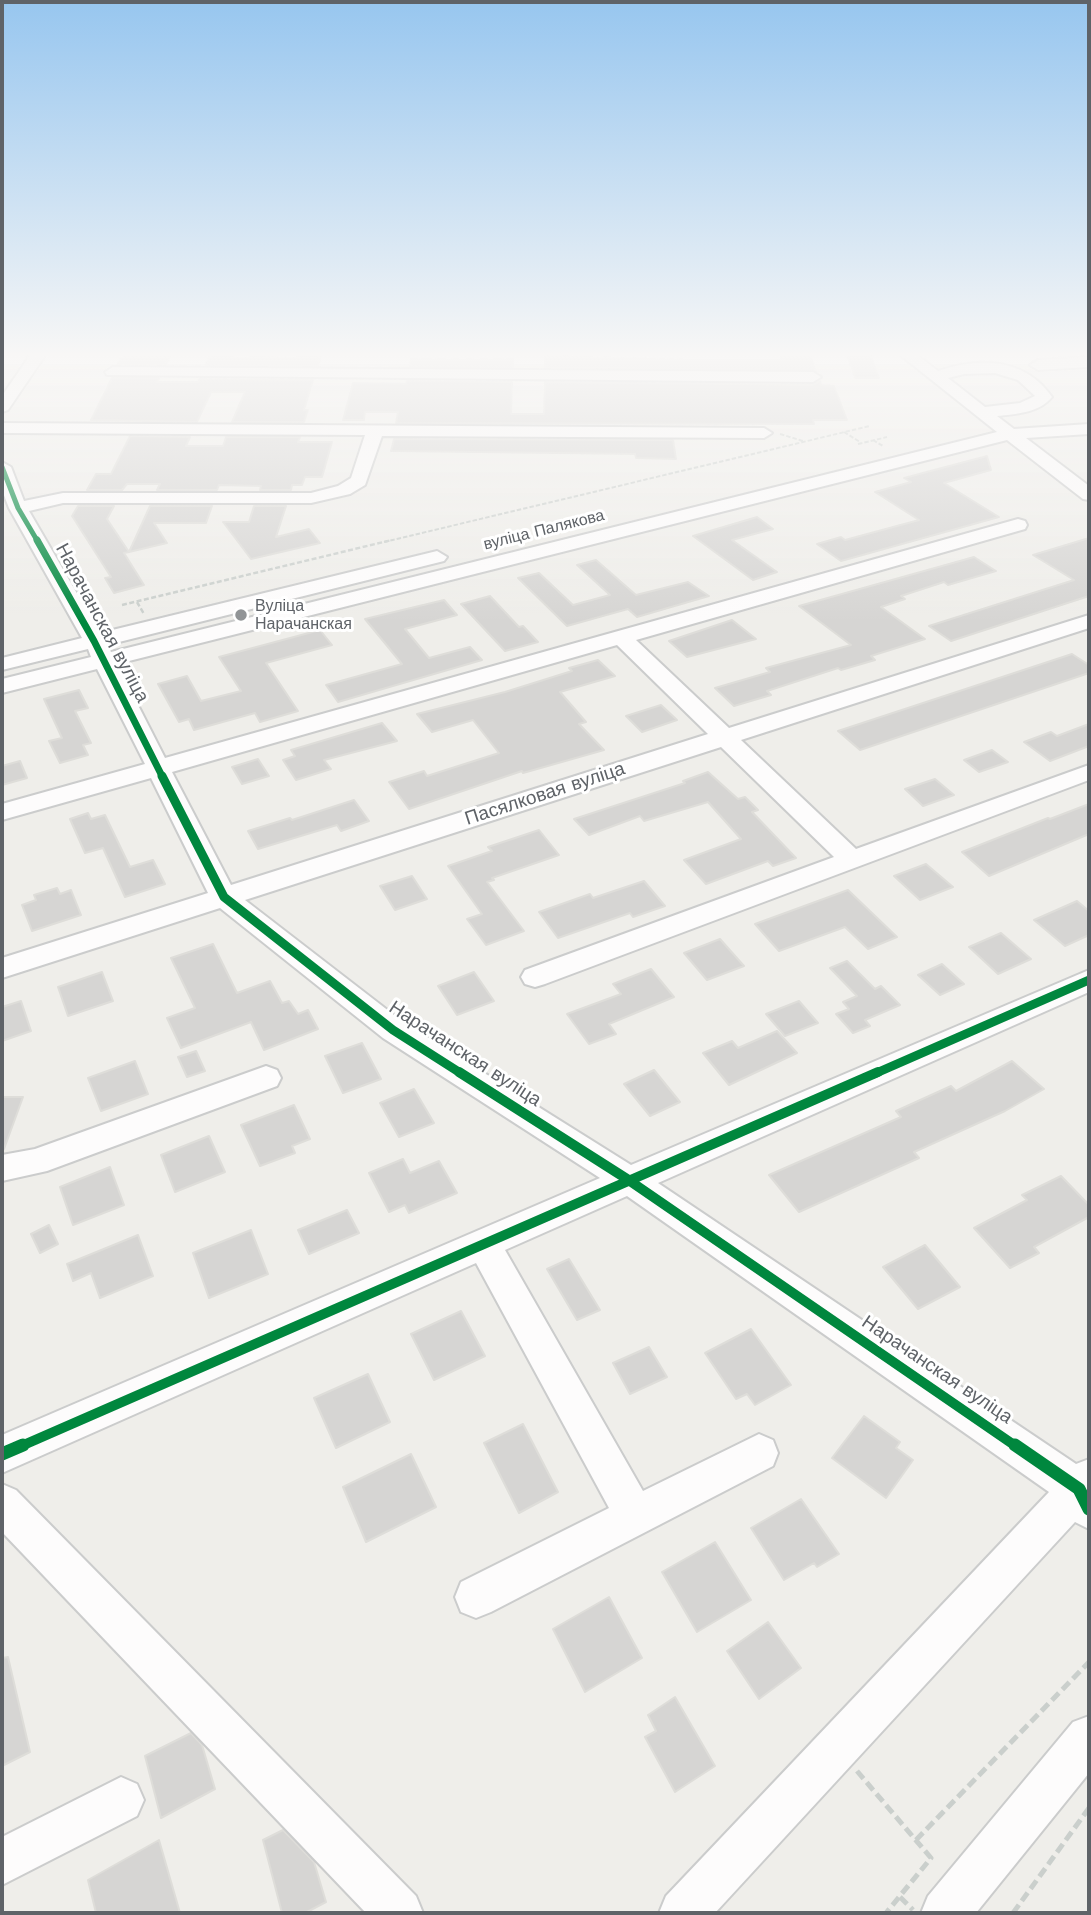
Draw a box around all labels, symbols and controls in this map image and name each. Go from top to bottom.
street label: вуліца Палякова [482,506,606,554]
street label: Нарачанская вуліца [50,539,154,707]
place label: Вуліца Нарачанская [255,596,352,634]
marker: Вуліца Нарачанская [233,607,249,623]
street label: Пасялковая вуліца [462,757,628,831]
street label: Нарачанская вуліца [385,996,545,1112]
street label: Нарачанская вуліца [857,1311,1017,1429]

